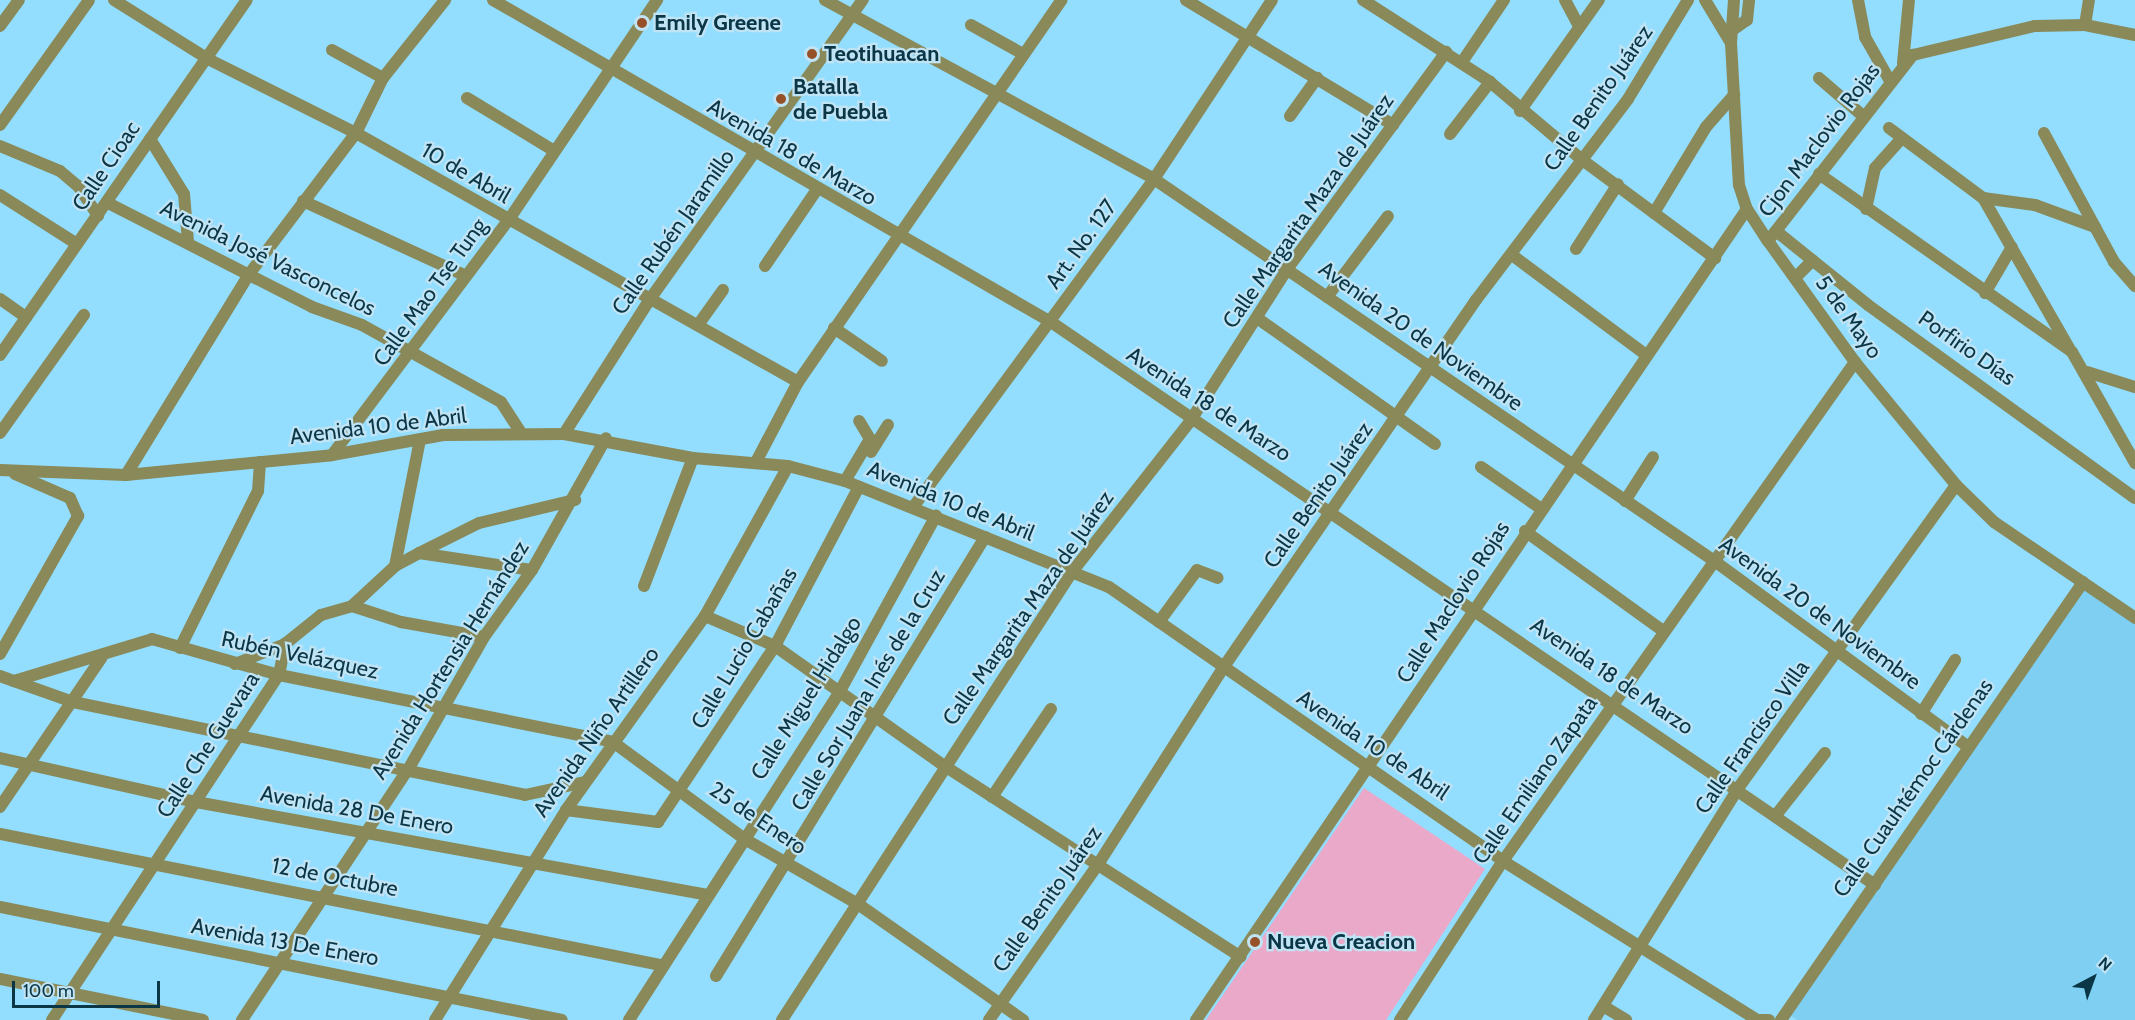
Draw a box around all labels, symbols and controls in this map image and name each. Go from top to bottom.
place label: Emily Greene [654,10,781,36]
marker: Emily Greene [635,16,649,30]
street label: Calle Benito Juárez [1538,20,1658,176]
place label: Teotihuacan [824,41,939,67]
marker: Teotihuacan [805,47,819,61]
street label: Cjon Maclovio Rojas [1753,58,1885,222]
place label: Batalla de Puebla [793,73,888,124]
street label: Calle Margarita Maza de Juárez [1217,89,1399,333]
marker: Batalla de Puebla [774,92,788,106]
street label: Avenida 18 de Marzo [703,93,881,211]
street label: Calle Cioac [66,116,146,216]
street label: 10 de Abril [417,137,515,209]
street label: Calle Rubén Jaramillo [606,144,740,320]
street label: Avenida José Vasconcelos [156,194,380,322]
street label: Art. No. 127 [1040,194,1122,294]
street label: Calle Mao Tse Tung [368,213,492,371]
street label: Avenida 20 de Noviembre [1314,256,1528,416]
street label: 5 de Mayo [1810,270,1888,364]
street label: Porfirio Días [1914,305,2020,391]
street label: Avenida 18 de Marzo [1122,341,1296,467]
street label: Avenida 10 de Abril [288,402,468,450]
street label: Calle Benito Juárez [1258,417,1378,573]
street label: Avenida 10 de Abril [864,455,1038,547]
street label: Calle Margarita Maza de Juárez [937,486,1119,730]
street label: Calle Maclovio Rojas [1391,516,1515,688]
street label: Avenida 20 de Noviembre [1714,531,1926,695]
street label: Avenida Hortensia Hernández [366,536,534,784]
street label: Calle Lucio Cabañas [685,563,803,733]
street label: Calle Sor Juana Inés de la Cruz [785,564,951,816]
street label: Calle Miguel Hidalgo [745,611,867,785]
street label: Avenida 18 de Marzo [1526,612,1698,740]
street label: Rubén Velázquez [219,625,381,685]
street label: Avenida Niño Artillero [527,642,665,822]
street label: Calle Francisco Villa [1689,655,1815,819]
street label: Calle Che Guevara [151,667,265,823]
street label: Calle Cuauhtémoc Cárdenas [1828,674,1998,902]
street label: Avenida 10 de Abril [1292,684,1454,806]
street label: Calle Emiliano Zapata [1467,691,1603,869]
street label: 25 de Enero [705,776,811,860]
street label: Avenida 28 De Enero [258,780,456,840]
street label: Calle Benito Juárez [987,821,1107,977]
street label: 12 de Octubre [270,852,400,902]
street label: Avenida 13 De Enero [189,913,381,971]
place label: Nueva Creacion [1267,929,1415,955]
marker: Nueva Creacion [1248,935,1262,949]
north arrow [2063,948,2123,1008]
text: N [2095,953,2116,975]
scale bar [15,969,164,1007]
text: 100 m [23,980,74,1002]

